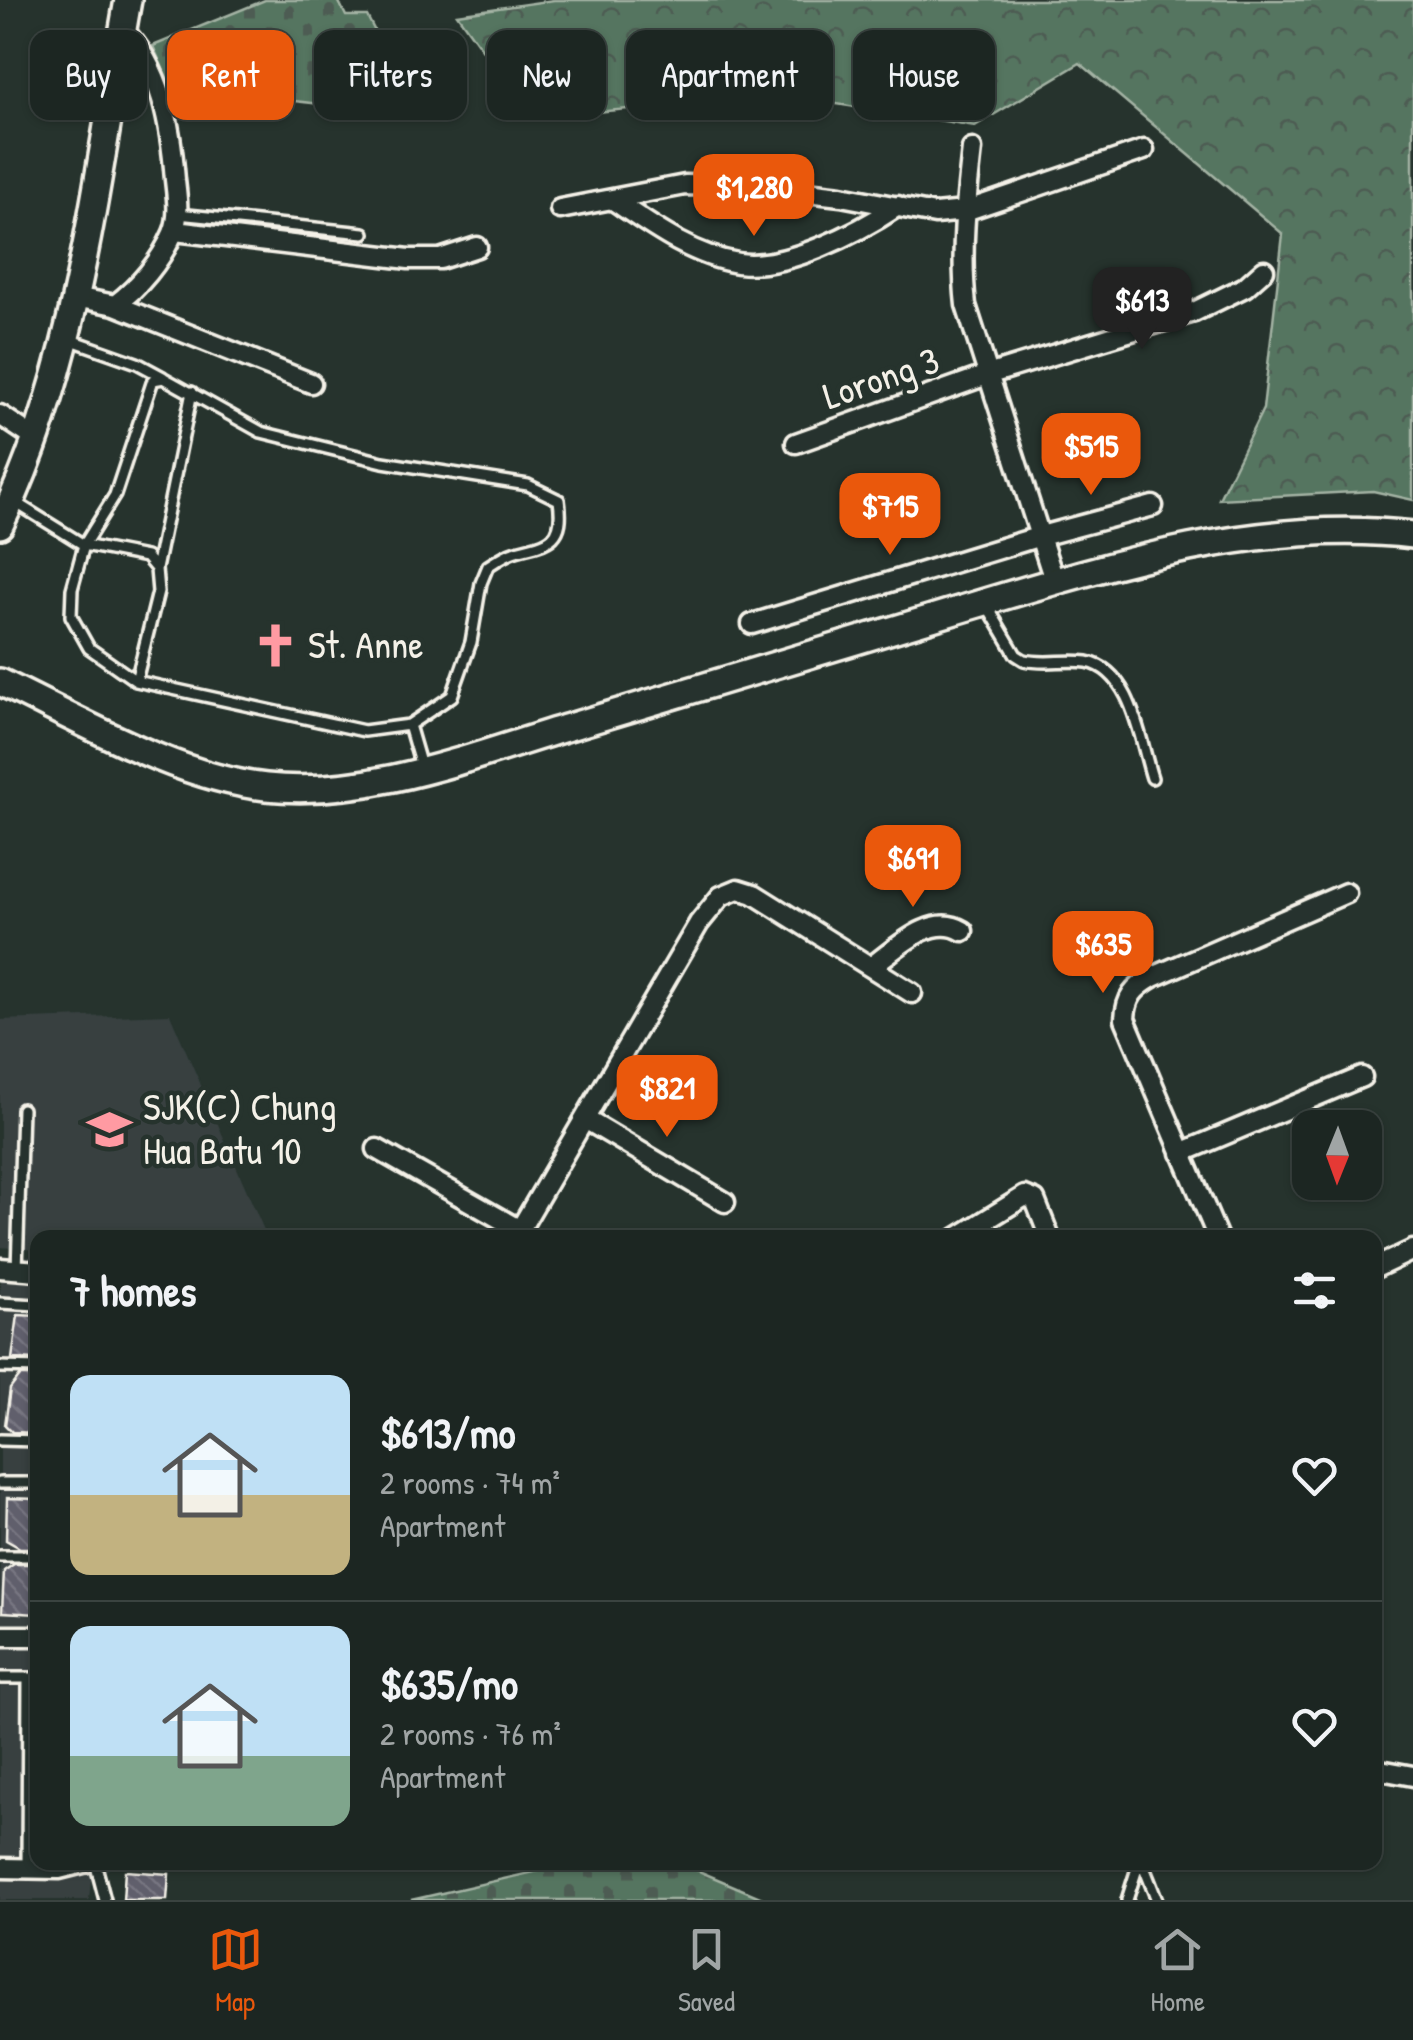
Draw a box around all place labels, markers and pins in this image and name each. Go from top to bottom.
pin: $1,280 [673,154,835,239]
pin: $613 [1083,267,1201,352]
pin: $515 [1032,413,1150,498]
pin: $715 [831,473,949,558]
place label: St. Anne [308,618,423,670]
church icon: St. Anne [251,621,299,669]
pin: $691 [854,825,972,910]
pin: $635 [1044,911,1162,996]
pin: $821 [608,1055,726,1140]
place label: SJK(C) Chung Hua Batu 10 [143,1080,337,1176]
school or university icon: SJK(C) Chung Hua Batu 10 [86,1105,134,1153]

